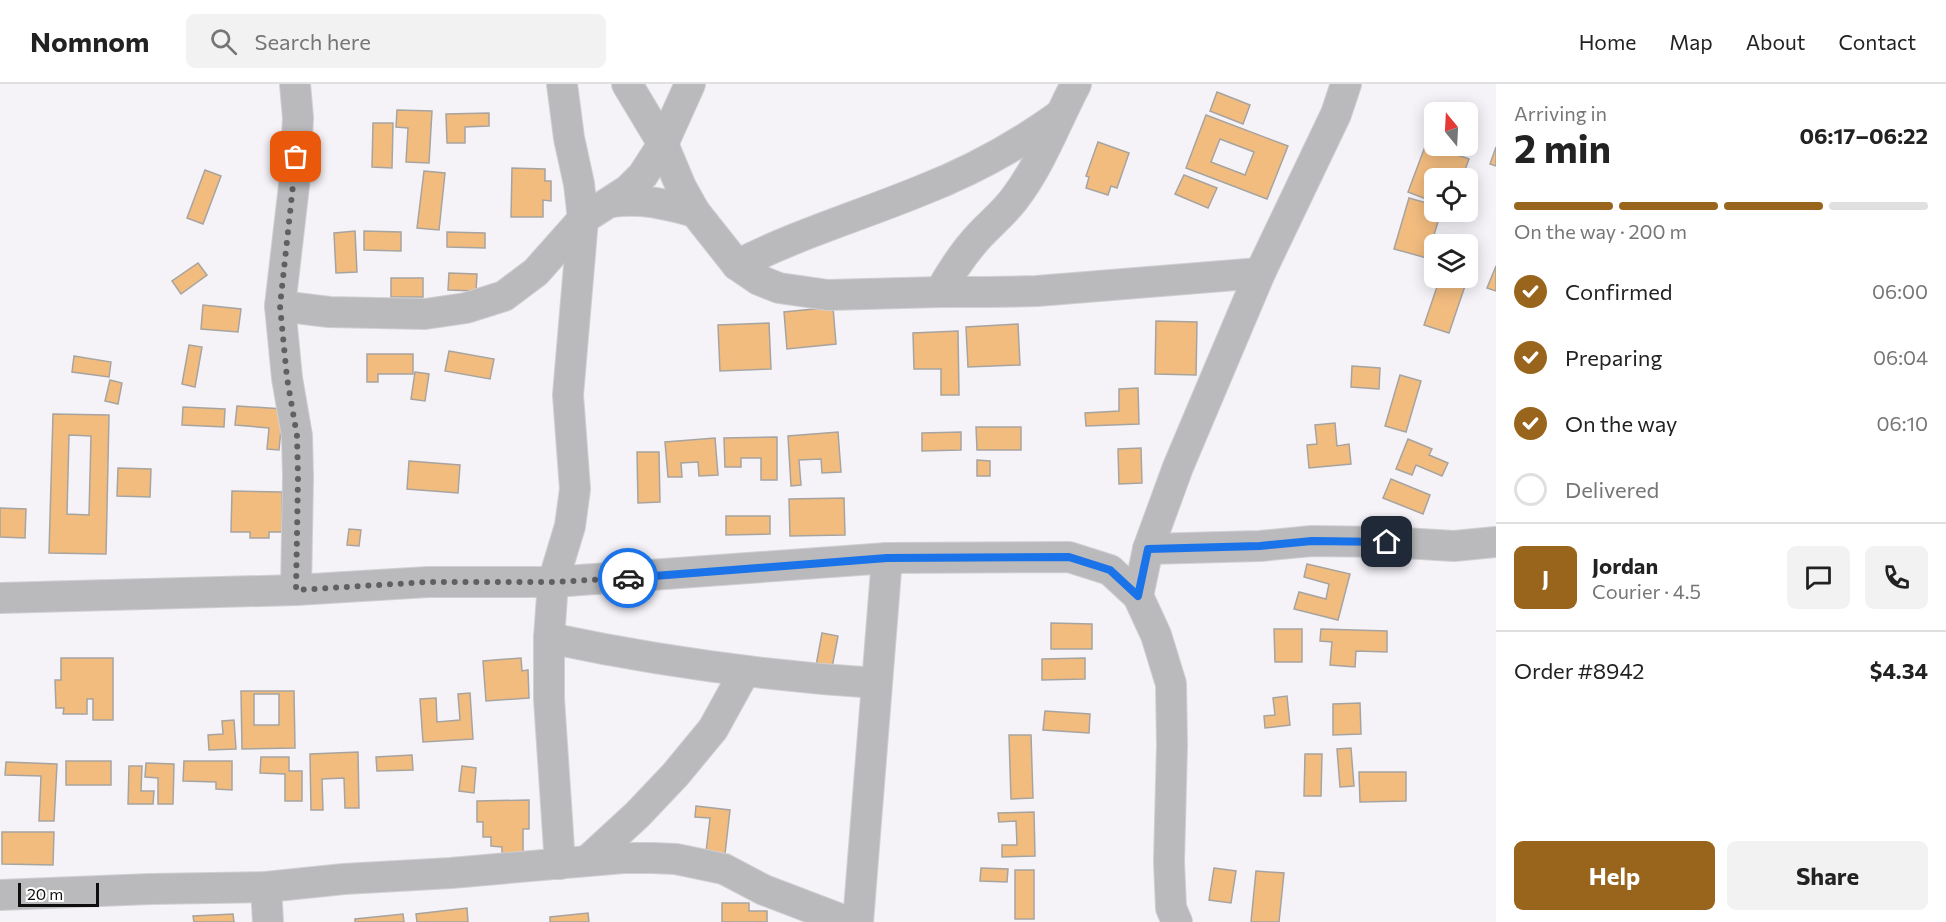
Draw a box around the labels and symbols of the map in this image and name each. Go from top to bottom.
north arrow [1424,102,1478,156]
pin [270,131,321,182]
pin [1361,516,1412,567]
courier [598,548,658,608]
scale bar [18,880,99,908]

